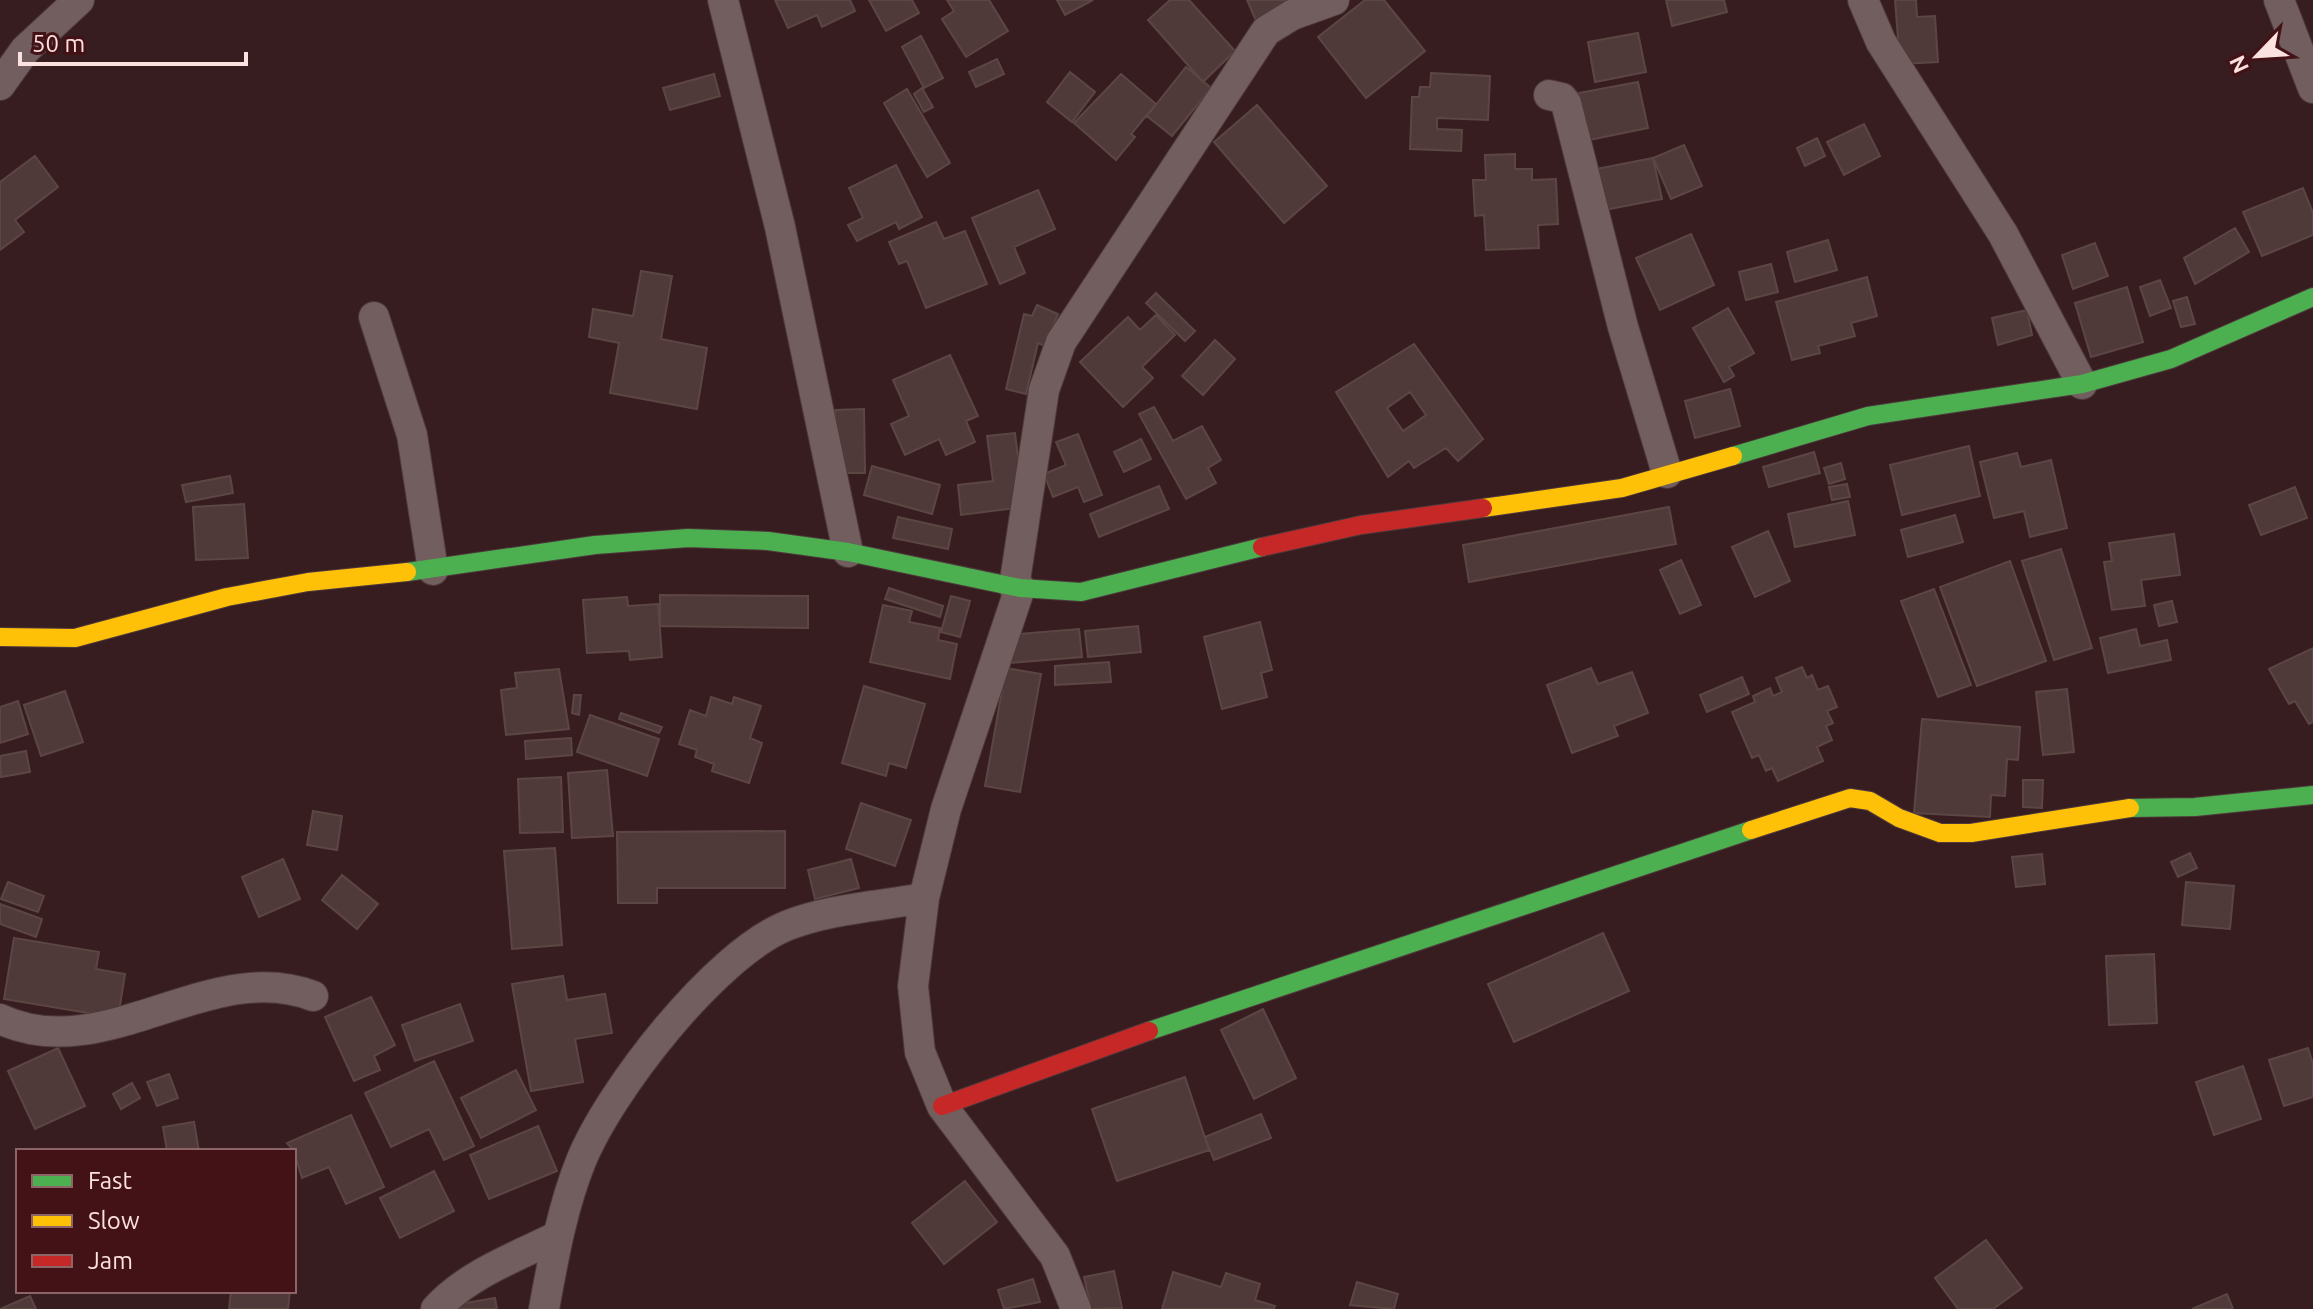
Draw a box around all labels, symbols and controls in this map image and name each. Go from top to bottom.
scale bar [20,16,246,66]
north arrow [2217,16,2297,96]
text: 50 m [32,30,85,57]
text: N [2224,52,2253,77]
legend [16,1149,296,1293]
text: Fast [88,1167,132,1194]
text: Slow [88,1207,140,1234]
text: Jam [88,1247,133,1274]

